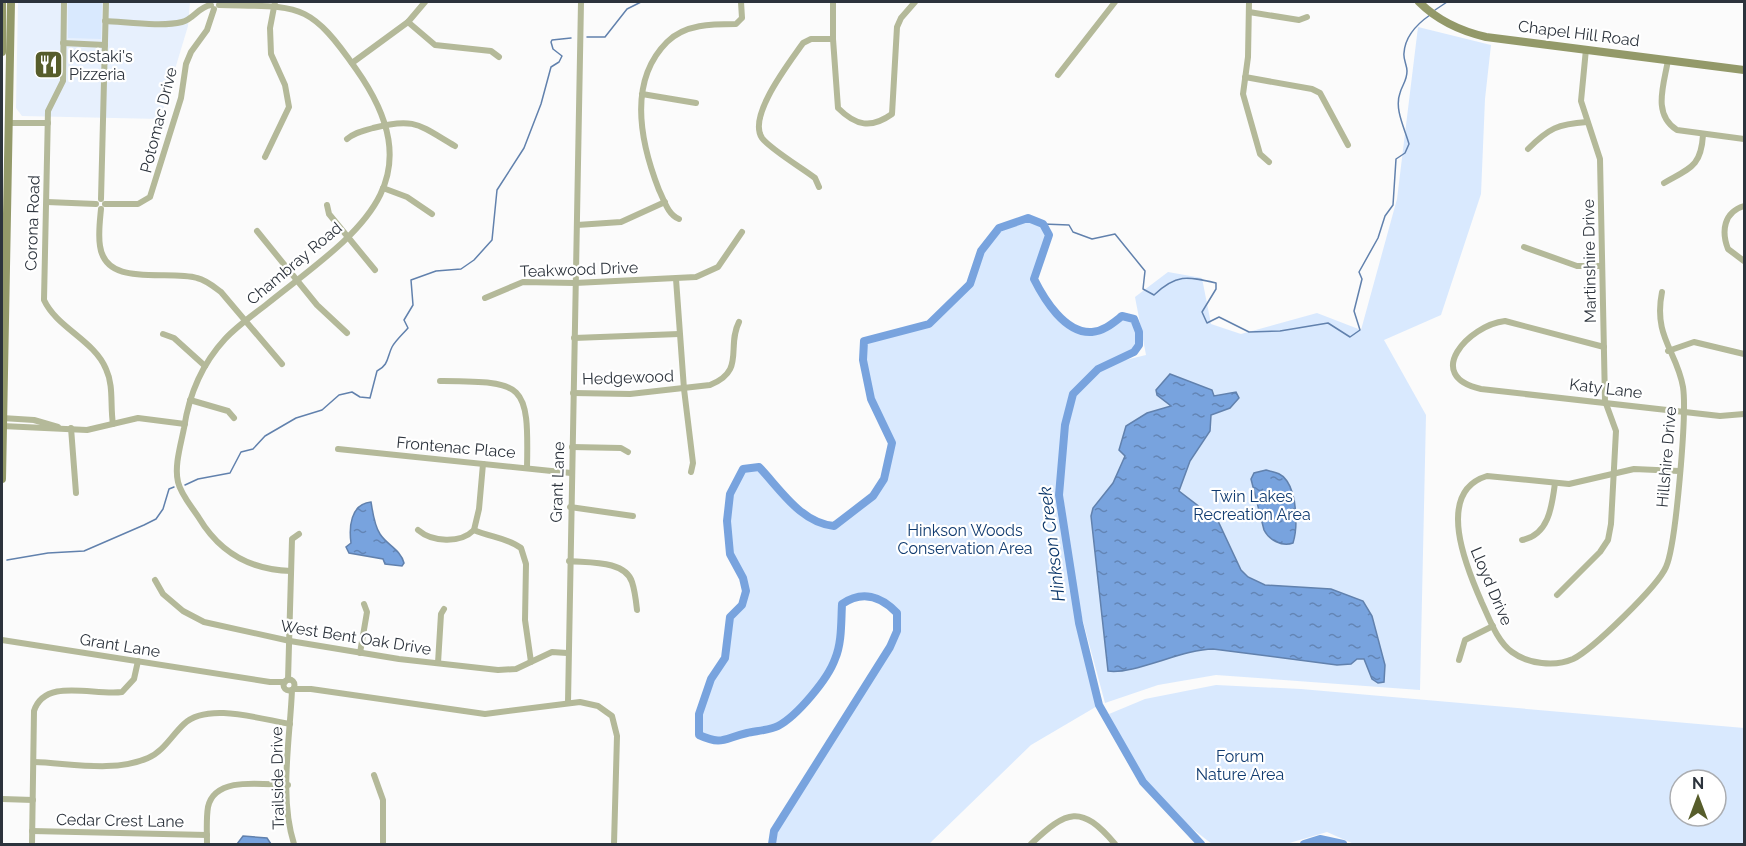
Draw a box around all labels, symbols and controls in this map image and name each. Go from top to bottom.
street label: Chapel Hill Road [1517,17,1641,50]
place label: Kostaki's Pizzeria [69,47,133,84]
restaurant icon: Kostaki's Pizzeria [32,49,64,81]
street label: Potomac Drive [136,65,181,175]
street label: Corona Road [21,175,44,271]
street label: Martinshire Drive [1579,199,1600,323]
street label: Chambray Road [243,218,346,309]
street label: Teakwood Drive [519,258,639,281]
street label: Hedgewood [582,366,674,389]
street label: Katy Lane [1568,375,1644,402]
street label: Hillshire Drive [1653,406,1680,508]
street label: Frontenac Place [396,433,516,462]
street label: Grant Lane [547,441,568,523]
water label: Hinkson Creek [1034,485,1069,603]
park label: Twin Lakes Recreation Area [1193,487,1311,524]
park label: Hinkson Woods Conservation Area [897,521,1033,558]
street label: Lloyd Drive [1466,544,1517,628]
street label: West Bent Oak Drive [279,616,433,659]
street label: Grant Lane [78,630,162,661]
street label: Trailside Drive [267,726,288,830]
park label: Forum Nature Area [1196,747,1284,784]
north arrow [1668,768,1728,828]
text: N [1692,774,1704,793]
street label: Cedar Crest Lane [56,810,184,831]

